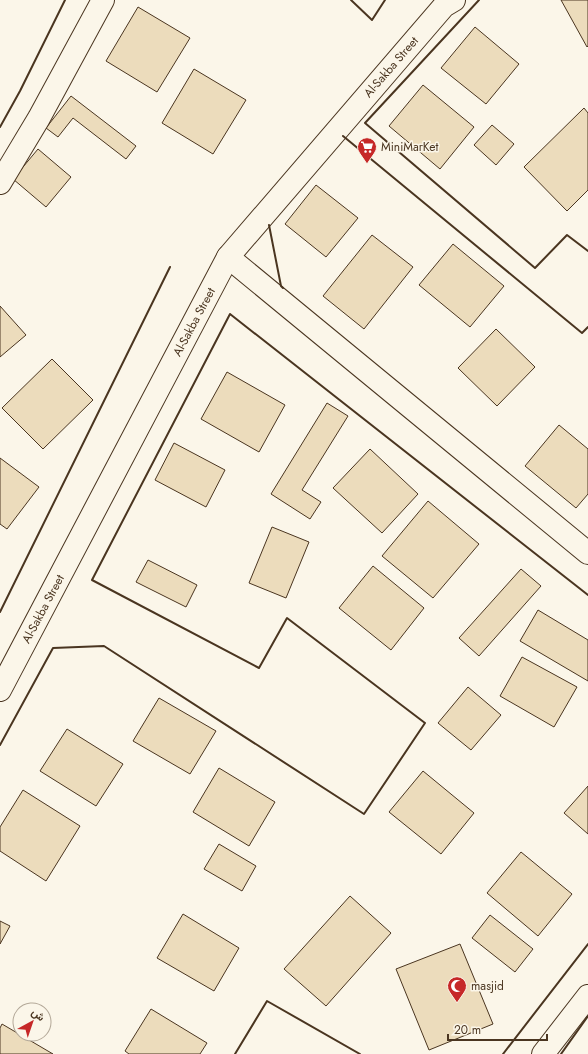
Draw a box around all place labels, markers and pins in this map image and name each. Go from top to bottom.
supermarket icon: MiniMarKet [356,136,378,164]
place label: MiniMarKet [381,138,438,156]
mosque icon: masjid [446,975,468,1003]
place label: masjid [471,977,504,995]

